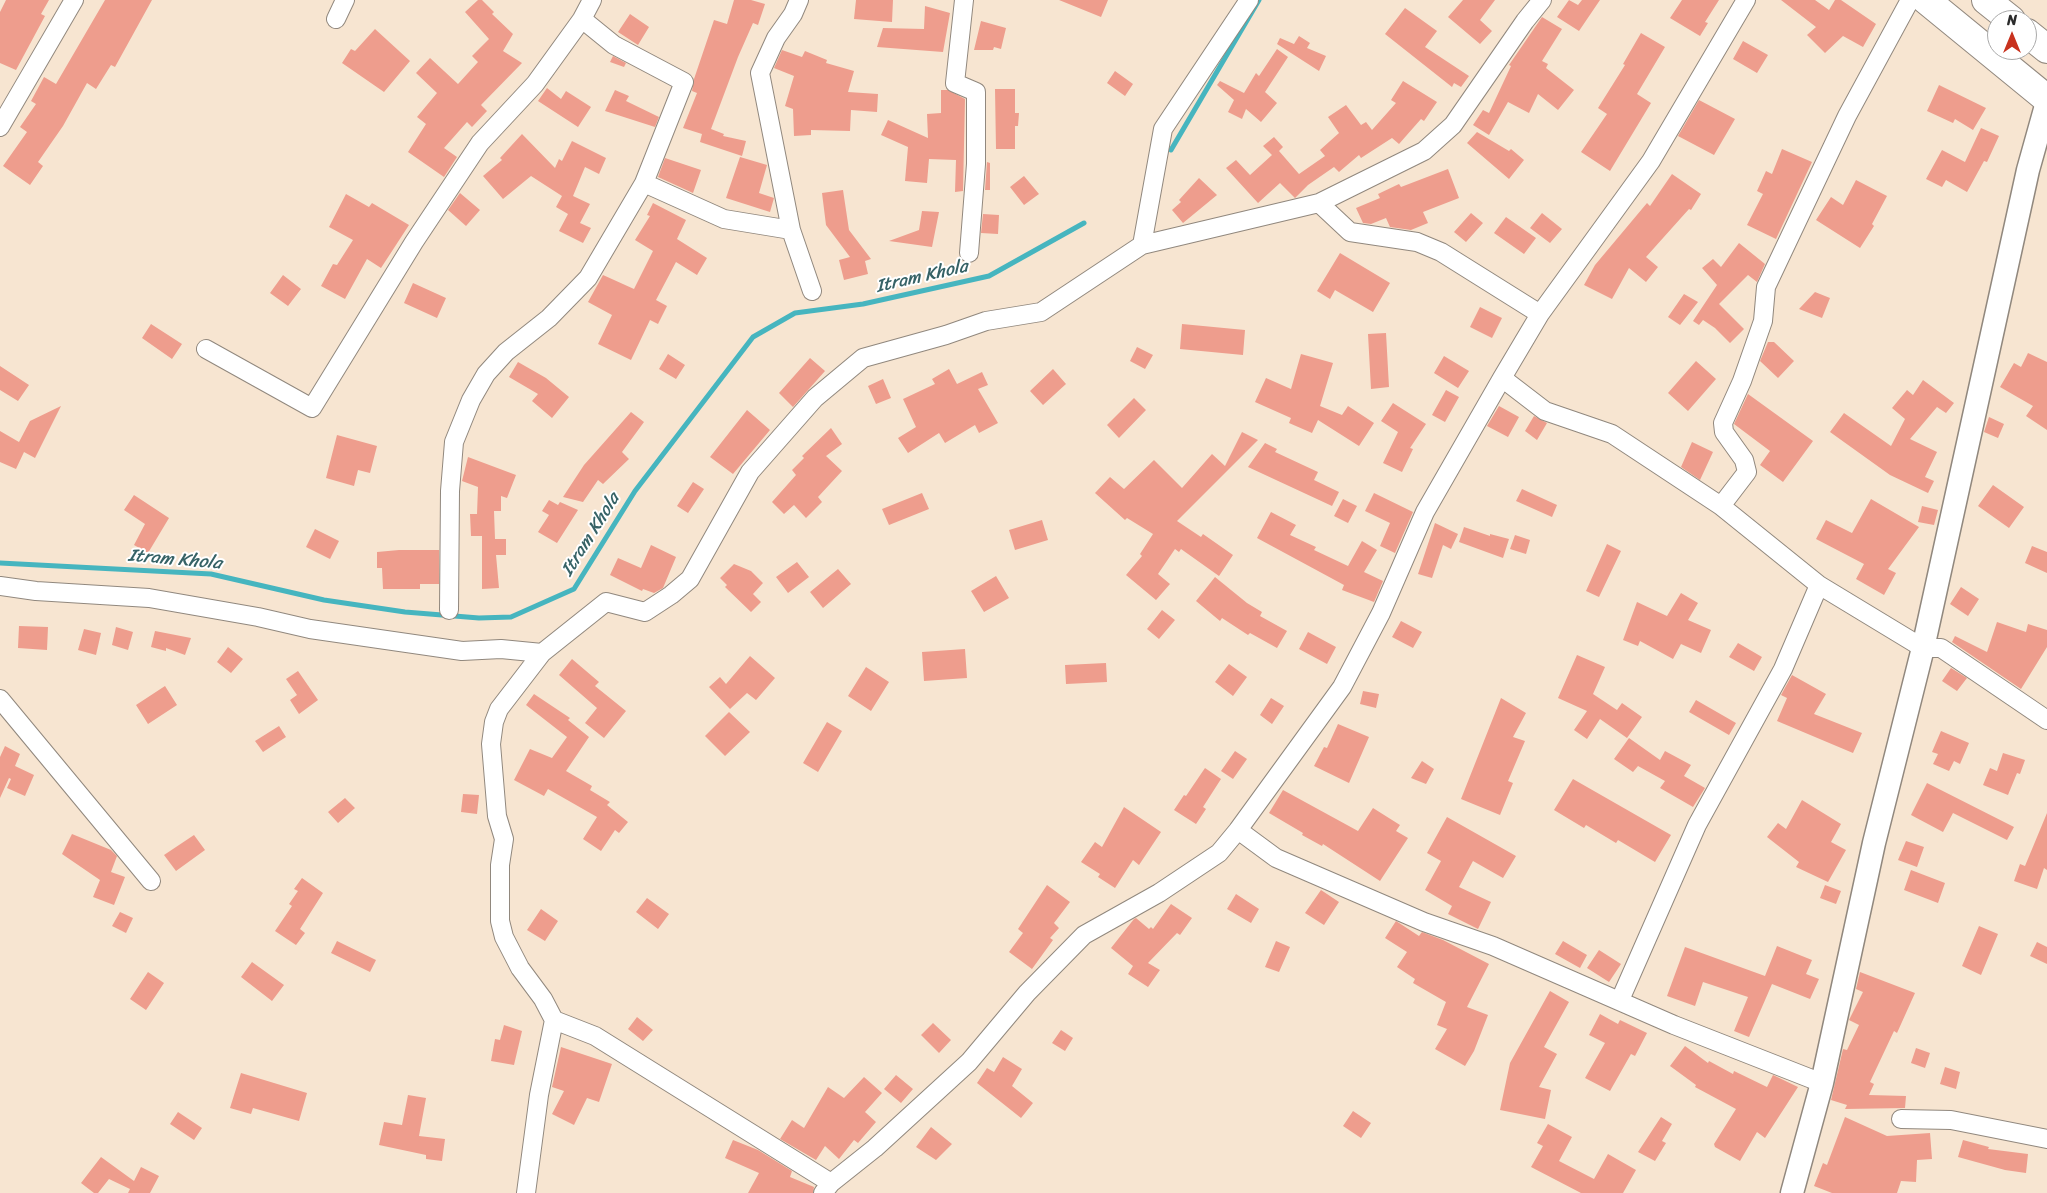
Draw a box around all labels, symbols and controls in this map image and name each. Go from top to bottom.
text: N [2007,8,2017,33]
north arrow [1987,10,2037,60]
water label: Itram Khola [874,256,970,298]
water label: Itram Khola [557,490,625,580]
water label: Itram Khola [127,545,223,575]

